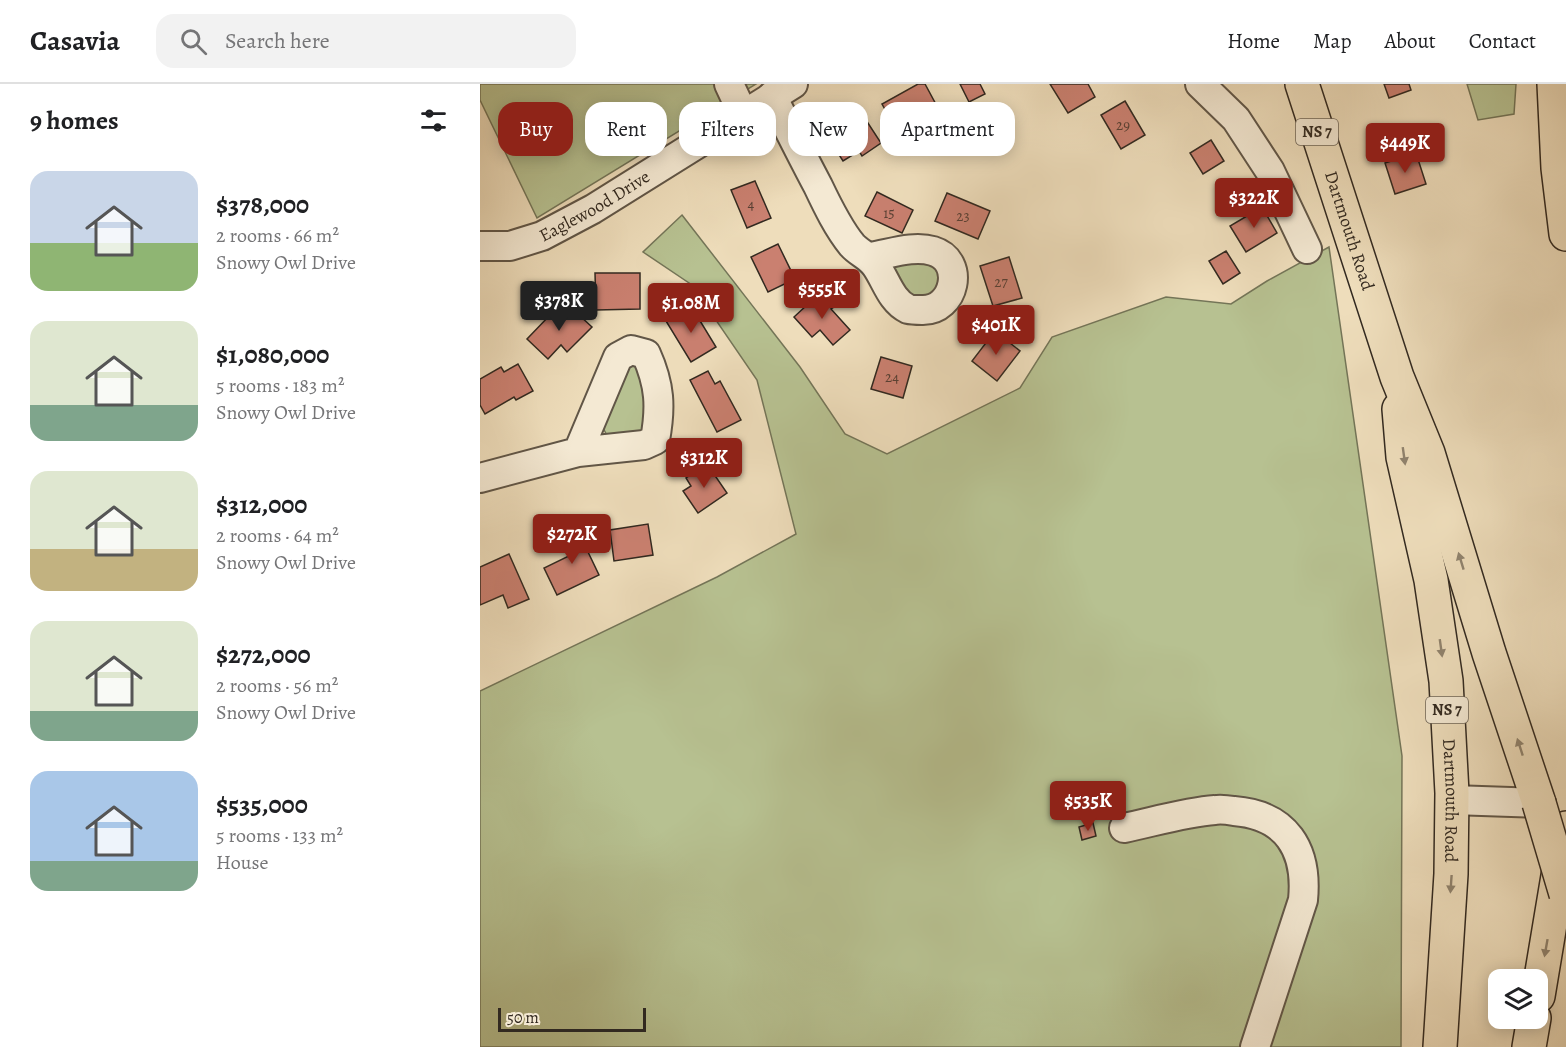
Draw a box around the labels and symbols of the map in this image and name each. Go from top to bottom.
house number: 29 [1116,115,1130,135]
road number: NS 7 [1296,119,1338,145]
pin: $449K [1363,123,1447,174]
street label: Eaglewood Drive [535,164,654,247]
street label: Dartmouth Road [1319,168,1380,294]
pin: $322K [1212,178,1296,229]
house number: 4 [748,194,755,214]
house number: 15 [883,203,895,223]
house number: 23 [956,206,970,226]
pin: $555K [780,269,864,320]
house number: 27 [994,272,1008,292]
pin: $378K [517,281,601,332]
pin: $1.08M [642,283,740,334]
pin: $401K [954,305,1038,356]
house number: 24 [885,367,899,387]
pin: $312K [662,438,746,489]
one-way arrow [1399,447,1408,466]
pin: $272K [530,514,614,565]
one-way arrow [1456,552,1465,570]
one-way arrow [1436,638,1445,657]
road number: NS 7 [1426,697,1468,723]
street label: Dartmouth Road [1437,738,1464,863]
one-way arrow [1515,738,1525,756]
pin: $535K [1046,781,1130,832]
one-way arrow [1446,875,1455,894]
one-way arrow [1541,939,1550,958]
scale bar [498,1005,646,1032]

